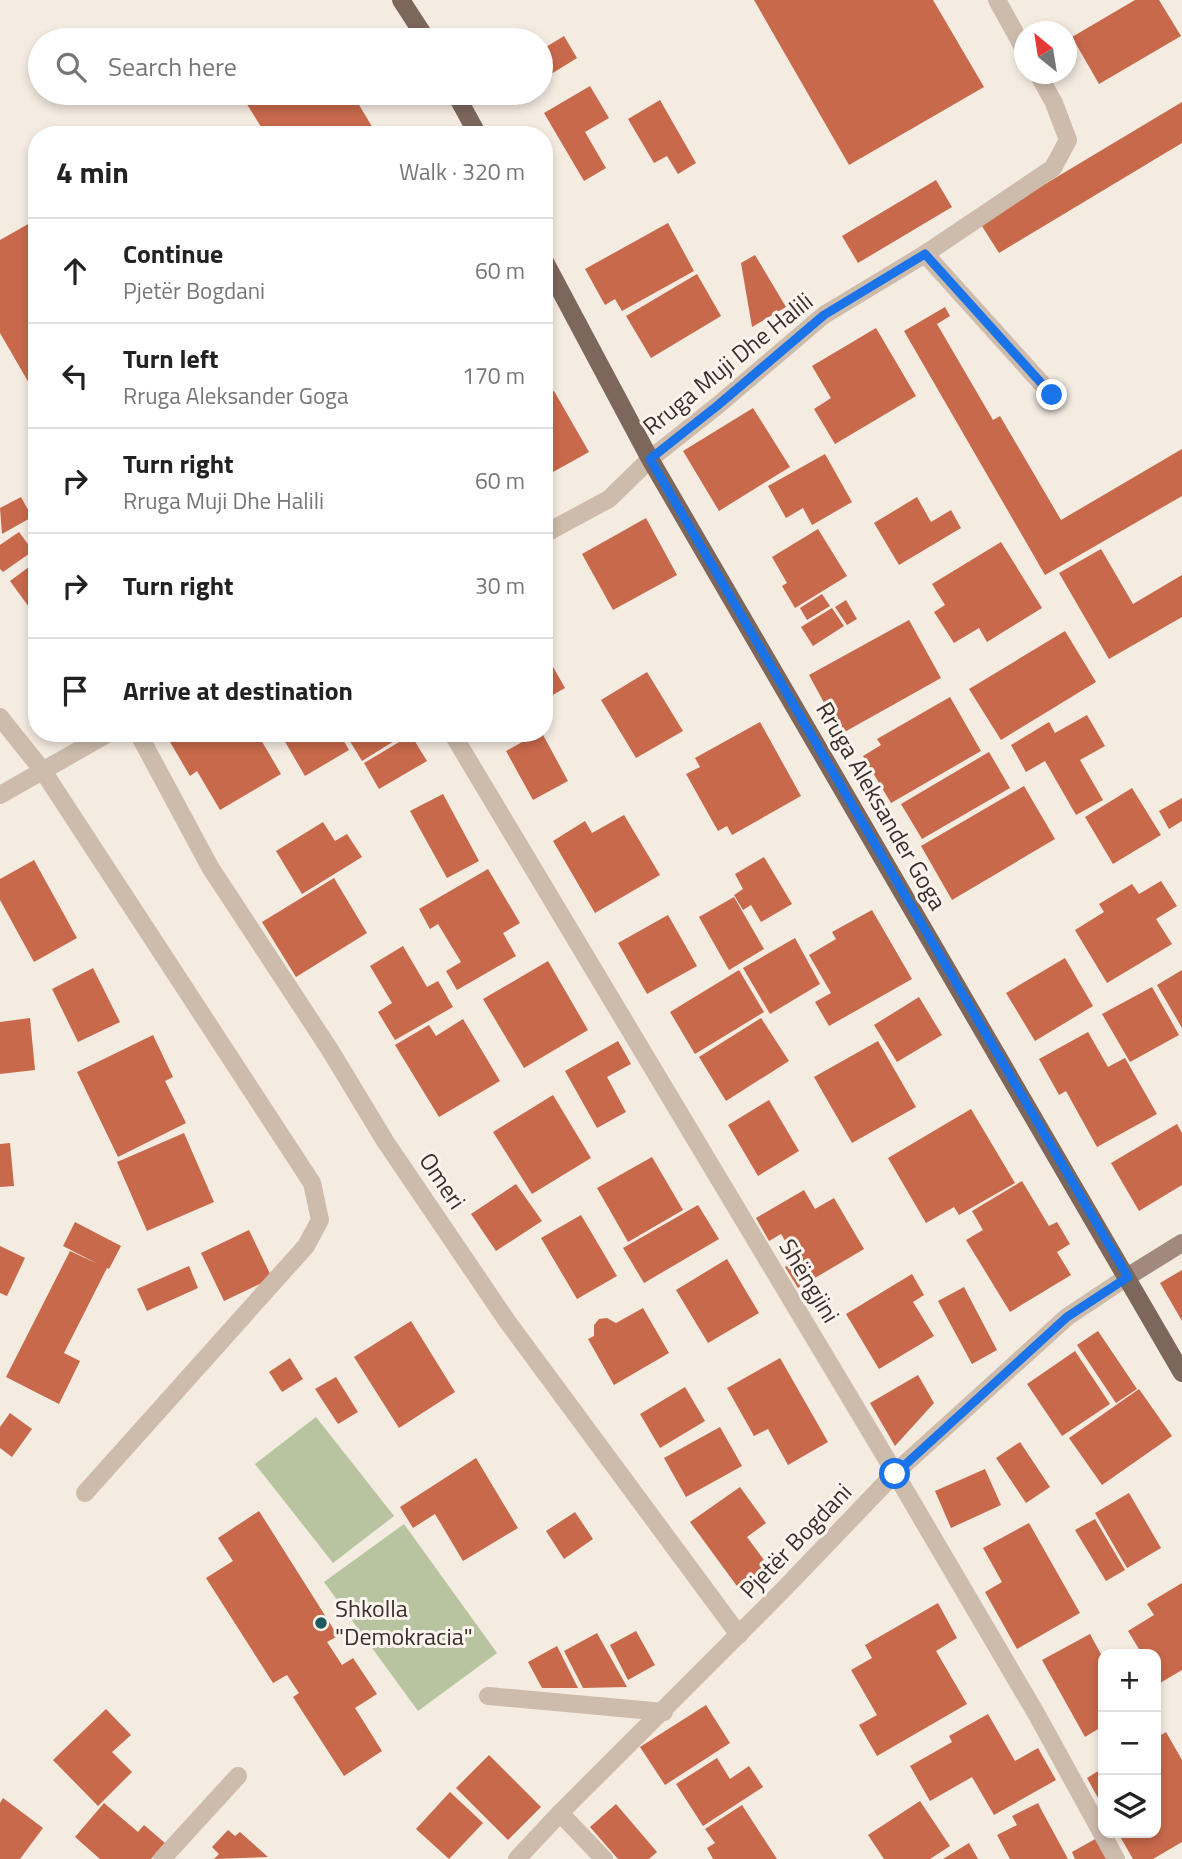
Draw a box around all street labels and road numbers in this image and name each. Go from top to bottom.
street label: Rruga Muji Dhe Halili [635,283,820,443]
street label: Rruga Aleksander Goga [807,695,956,916]
street label: Omeri [411,1145,475,1216]
street label: Shëngjini [771,1232,849,1329]
street label: Pjetër Bogdani [731,1474,860,1606]

